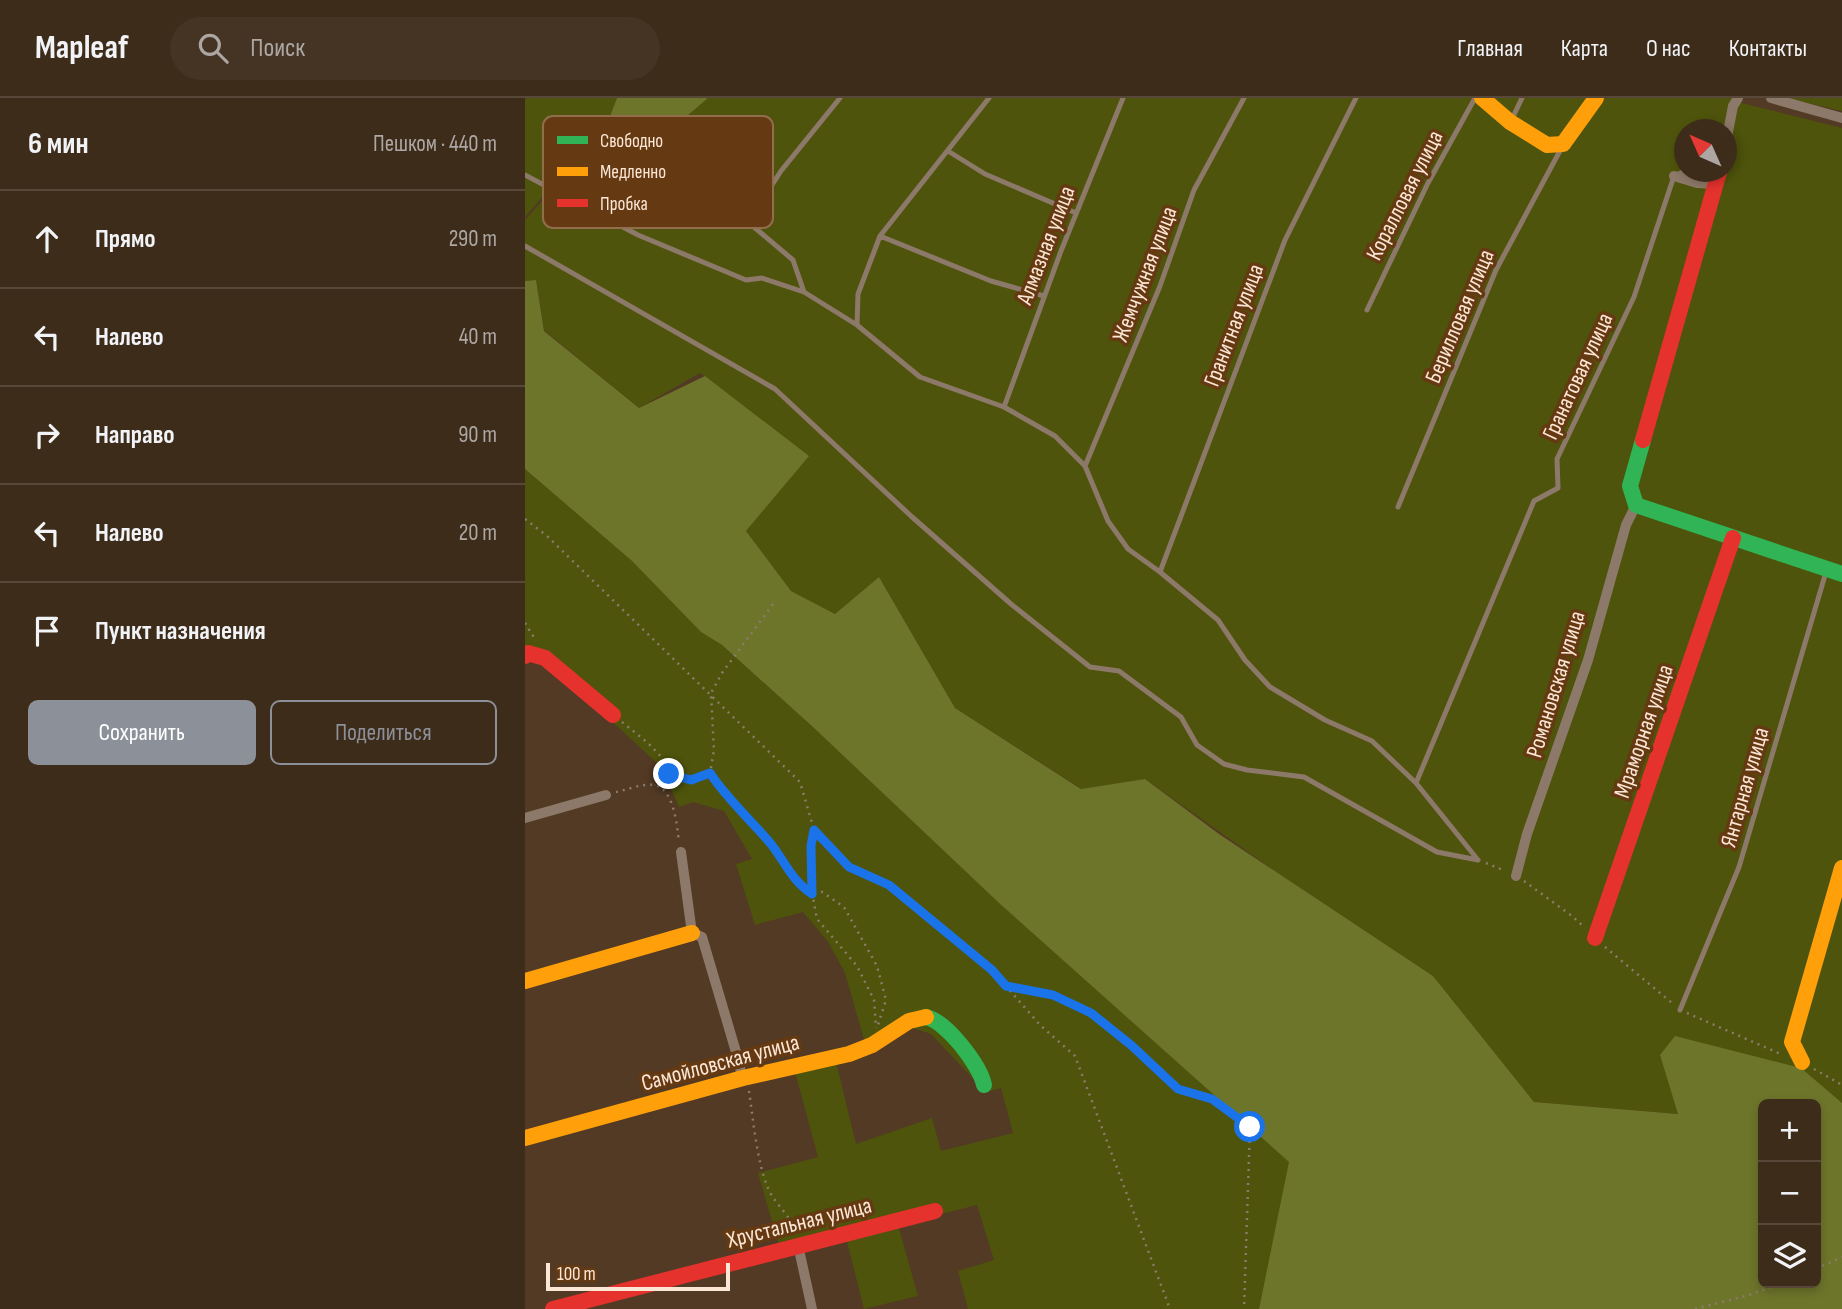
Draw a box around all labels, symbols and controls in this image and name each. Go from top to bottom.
search box [170,17,660,80]
text: Mapleaf [35,28,128,68]
icon: search [194,29,232,67]
text: Поиск [250,33,305,64]
text: Главная [1457,34,1523,63]
text: Карта [1561,34,1608,63]
text: О нас [1646,34,1691,63]
text: Контакты [1729,34,1807,63]
legend [543,116,773,228]
north arrow [1674,119,1737,182]
text: 6 мин [28,126,89,162]
street label: Коралловая улица [1360,126,1450,265]
text: Пешком · 440 m [373,130,497,158]
text: Свободно [600,130,663,153]
text: Медленно [600,161,666,184]
street label: Алмазная улица [1010,182,1081,309]
text: Пробка [600,193,648,216]
street label: Жемчужная улица [1106,203,1184,346]
icon: ahead [28,220,66,258]
text: Прямо [95,224,156,255]
text: 290 m [449,225,497,253]
street label: Берилловая улица [1419,245,1501,387]
street label: Гранитная улица [1198,260,1270,391]
street label: Гранатовая улица [1536,309,1619,444]
icon: left [28,318,66,356]
text: Налево [95,322,164,353]
text: 40 m [459,323,497,351]
icon: right [28,416,66,454]
text: Направо [95,420,174,451]
text: 90 m [458,421,497,449]
icon: left [28,514,66,552]
text: Налево [95,518,164,549]
text: 20 m [459,519,497,547]
street label: Романовская улица [1520,608,1592,761]
icon: arrive [28,612,66,650]
text: Пункт назначения [95,616,266,647]
street label: Мраморная улица [1608,661,1680,802]
button: Сохранить [28,700,256,765]
button: Поделиться [270,700,497,765]
street label: Янтарная улица [1715,724,1775,850]
route end [653,758,684,789]
street label: Самойловская улица [638,1028,802,1097]
map controls [1758,1099,1821,1288]
button: + [1758,1099,1821,1162]
route start [1234,1111,1265,1142]
button: − [1758,1162,1821,1225]
street label: Хрустальная улица [723,1191,875,1255]
button: layers [1758,1225,1821,1288]
scale bar [546,1260,730,1292]
text: 100 m [557,1263,596,1286]

